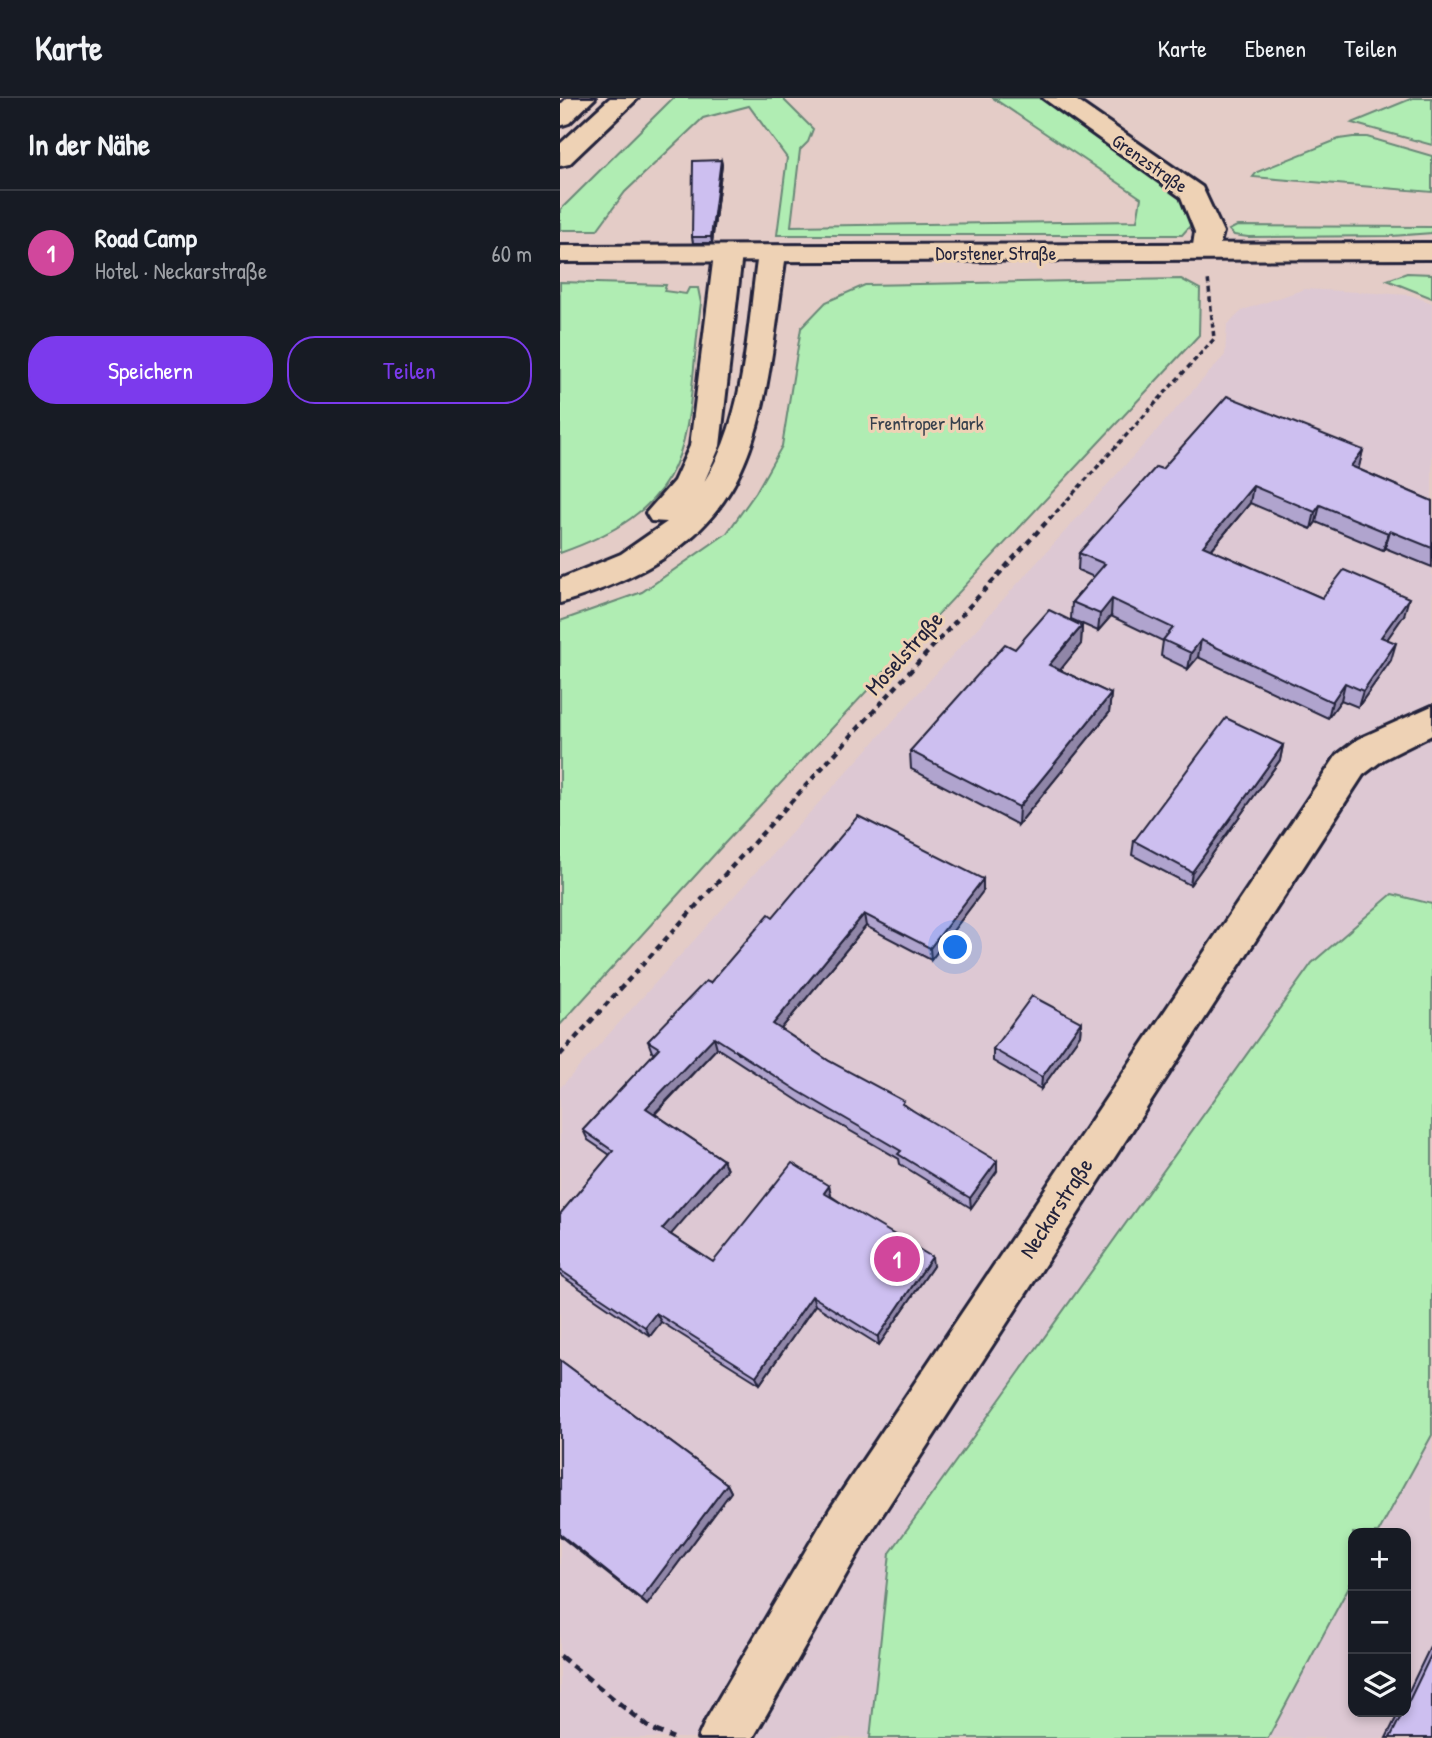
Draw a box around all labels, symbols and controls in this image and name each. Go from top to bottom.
text: Karte [35,26,102,70]
text: Karte [1158,32,1207,64]
text: Ebenen [1245,32,1306,64]
text: Teilen [1344,32,1397,64]
text: In der Nähe [28,124,150,164]
street label: Grenzstraße [1107,127,1193,199]
text: Road Camp [95,220,197,255]
text: 1 [47,238,55,269]
text: 60 m [492,238,532,269]
street label: Dorstener Straße [936,240,1057,266]
text: Hotel · Neckarstraße [95,255,267,286]
button: Speichern [28,336,273,404]
button: Teilen [287,336,532,404]
park label: Frentroper Mark [869,410,984,436]
street label: Moselstraße [858,604,950,701]
your location [938,930,972,964]
street label: Neckarstraße [1012,1152,1100,1264]
pin: 1 [874,1233,920,1285]
map controls [1348,1528,1411,1717]
button: + [1348,1528,1411,1591]
button: − [1348,1591,1411,1654]
button: layers [1348,1654,1411,1717]

